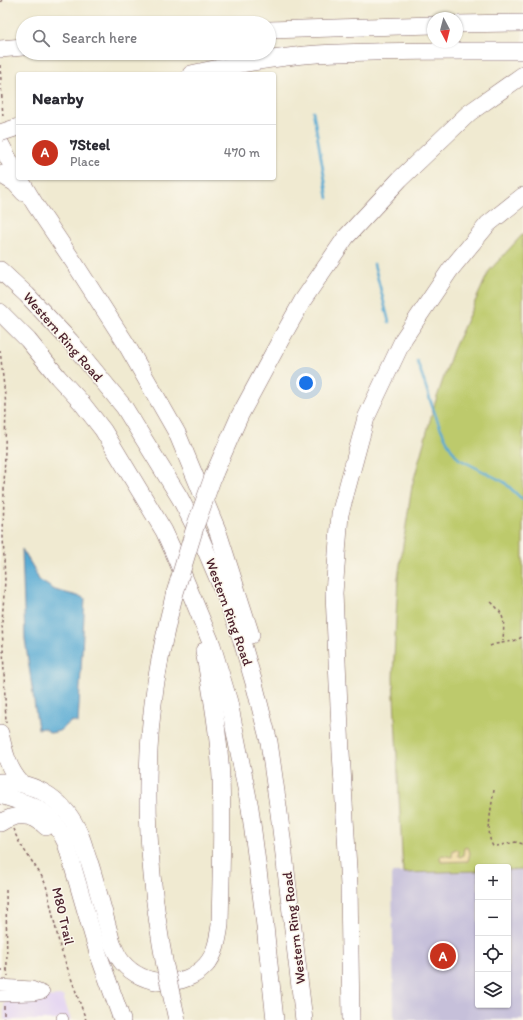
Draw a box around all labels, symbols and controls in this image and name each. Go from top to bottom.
north arrow [427,12,463,48]
search box [16,16,276,60]
icon: search [30,27,52,49]
text: Search here [62,29,137,47]
text: Nearby [32,88,84,108]
text: 7Steel [70,136,110,154]
text: A [41,145,49,160]
text: 470 m [224,145,260,160]
text: Place [70,154,100,169]
street label: Western Ring Road [19,289,107,385]
your location [296,373,316,393]
street label: Western Ring Road [202,556,256,668]
map controls [475,864,511,1008]
button: + [475,864,511,900]
street label: Western Ring Road [279,871,309,985]
street label: M80 Trail [48,885,78,947]
button: − [475,900,511,936]
button: locate [475,936,511,972]
pin: A [430,941,456,971]
button: layers [475,972,511,1008]

